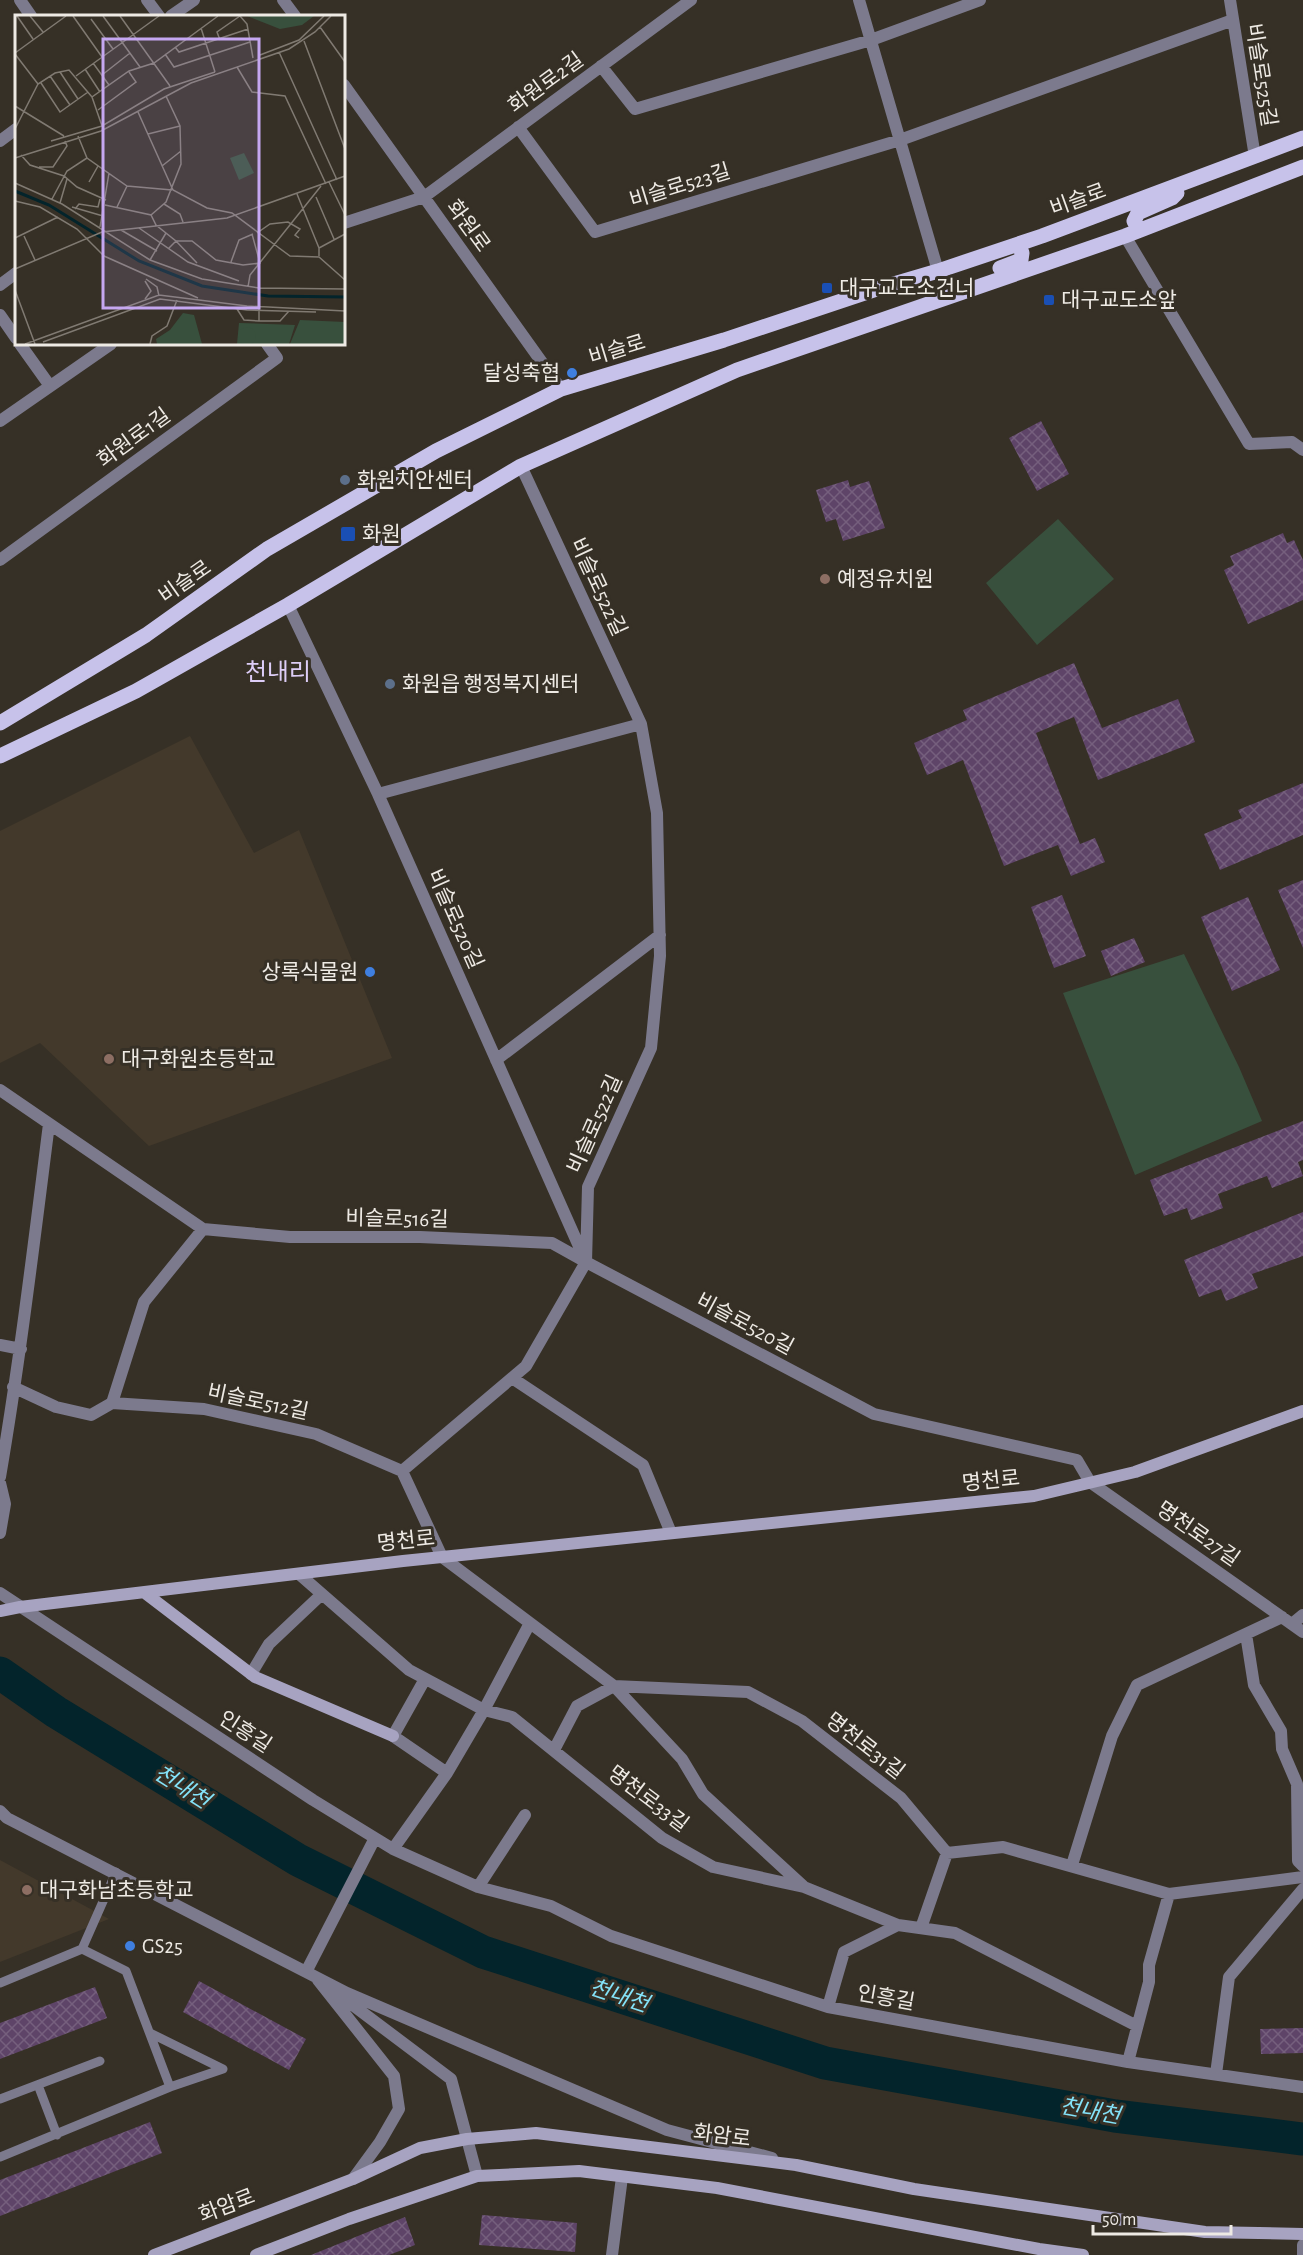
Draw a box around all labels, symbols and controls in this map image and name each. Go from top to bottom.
inset map [15,15,345,345]
street label: 비슬로525길 [1242,22,1281,128]
street label: 화원로2길 [504,48,587,117]
street label: 비슬로523길 [627,160,733,211]
street label: 비슬로 [1047,179,1109,220]
street label: 화원로 [442,196,494,256]
place label: 대구교도소건너 [839,277,974,299]
marker: 대구교도소건너 [820,281,834,295]
place label: 대구교도소앞 [1061,289,1177,311]
marker: 대구교도소앞 [1042,293,1056,307]
street label: 비슬로 [586,331,648,369]
place label: 달성축협 [483,362,560,384]
marker: 달성축협 [565,366,579,380]
street label: 화원로1길 [93,404,174,471]
place label: 화원치안센터 [357,469,473,491]
marker: 화원치안센터 [338,473,352,487]
place label: 화원 [362,523,401,545]
marker: 화원 [339,525,357,543]
street label: 비슬로522길 [566,534,631,639]
street label: 비슬로 [155,556,215,607]
place label: 예정유치원 [837,568,934,590]
marker: 예정유치원 [818,572,832,586]
district label: 천내리 [245,660,311,685]
place label: 화원읍 행정복지센터 [402,673,579,695]
marker: 화원읍 행정복지센터 [383,677,397,691]
street label: 비슬로520길 [424,866,487,972]
place label: 상록식물원 [261,961,358,983]
marker: 상록식물원 [363,965,377,979]
place label: 대구화원초등학교 [121,1048,276,1070]
marker: 대구화원초등학교 [102,1052,116,1066]
street label: 비슬로522길 [563,1071,626,1176]
street label: 비슬로516길 [345,1207,449,1230]
street label: 비슬로520길 [693,1289,798,1358]
street label: 비슬로512길 [206,1380,311,1423]
street label: 명천로 [961,1467,1021,1494]
street label: 명천로27길 [1153,1497,1244,1570]
street label: 명천로 [376,1527,436,1554]
street label: 인흥길 [215,1707,276,1757]
street label: 명천로31길 [822,1708,909,1783]
water label: 천내천 [150,1761,216,1814]
street label: 명천로33길 [604,1761,693,1836]
place label: 대구화남초등학교 [39,1879,194,1901]
marker: 대구화남초등학교 [20,1883,34,1897]
place label: GS25 [142,1936,183,1957]
marker: GS25 [123,1939,137,1953]
water label: 천내천 [587,1975,654,2017]
street label: 인흥길 [856,1982,917,2013]
water label: 천내천 [1058,2094,1125,2128]
street label: 화암로 [692,2121,752,2150]
street label: 화암로 [196,2185,258,2226]
scale bar [1093,2198,1231,2236]
text: 50 m [1102,2211,1136,2229]

